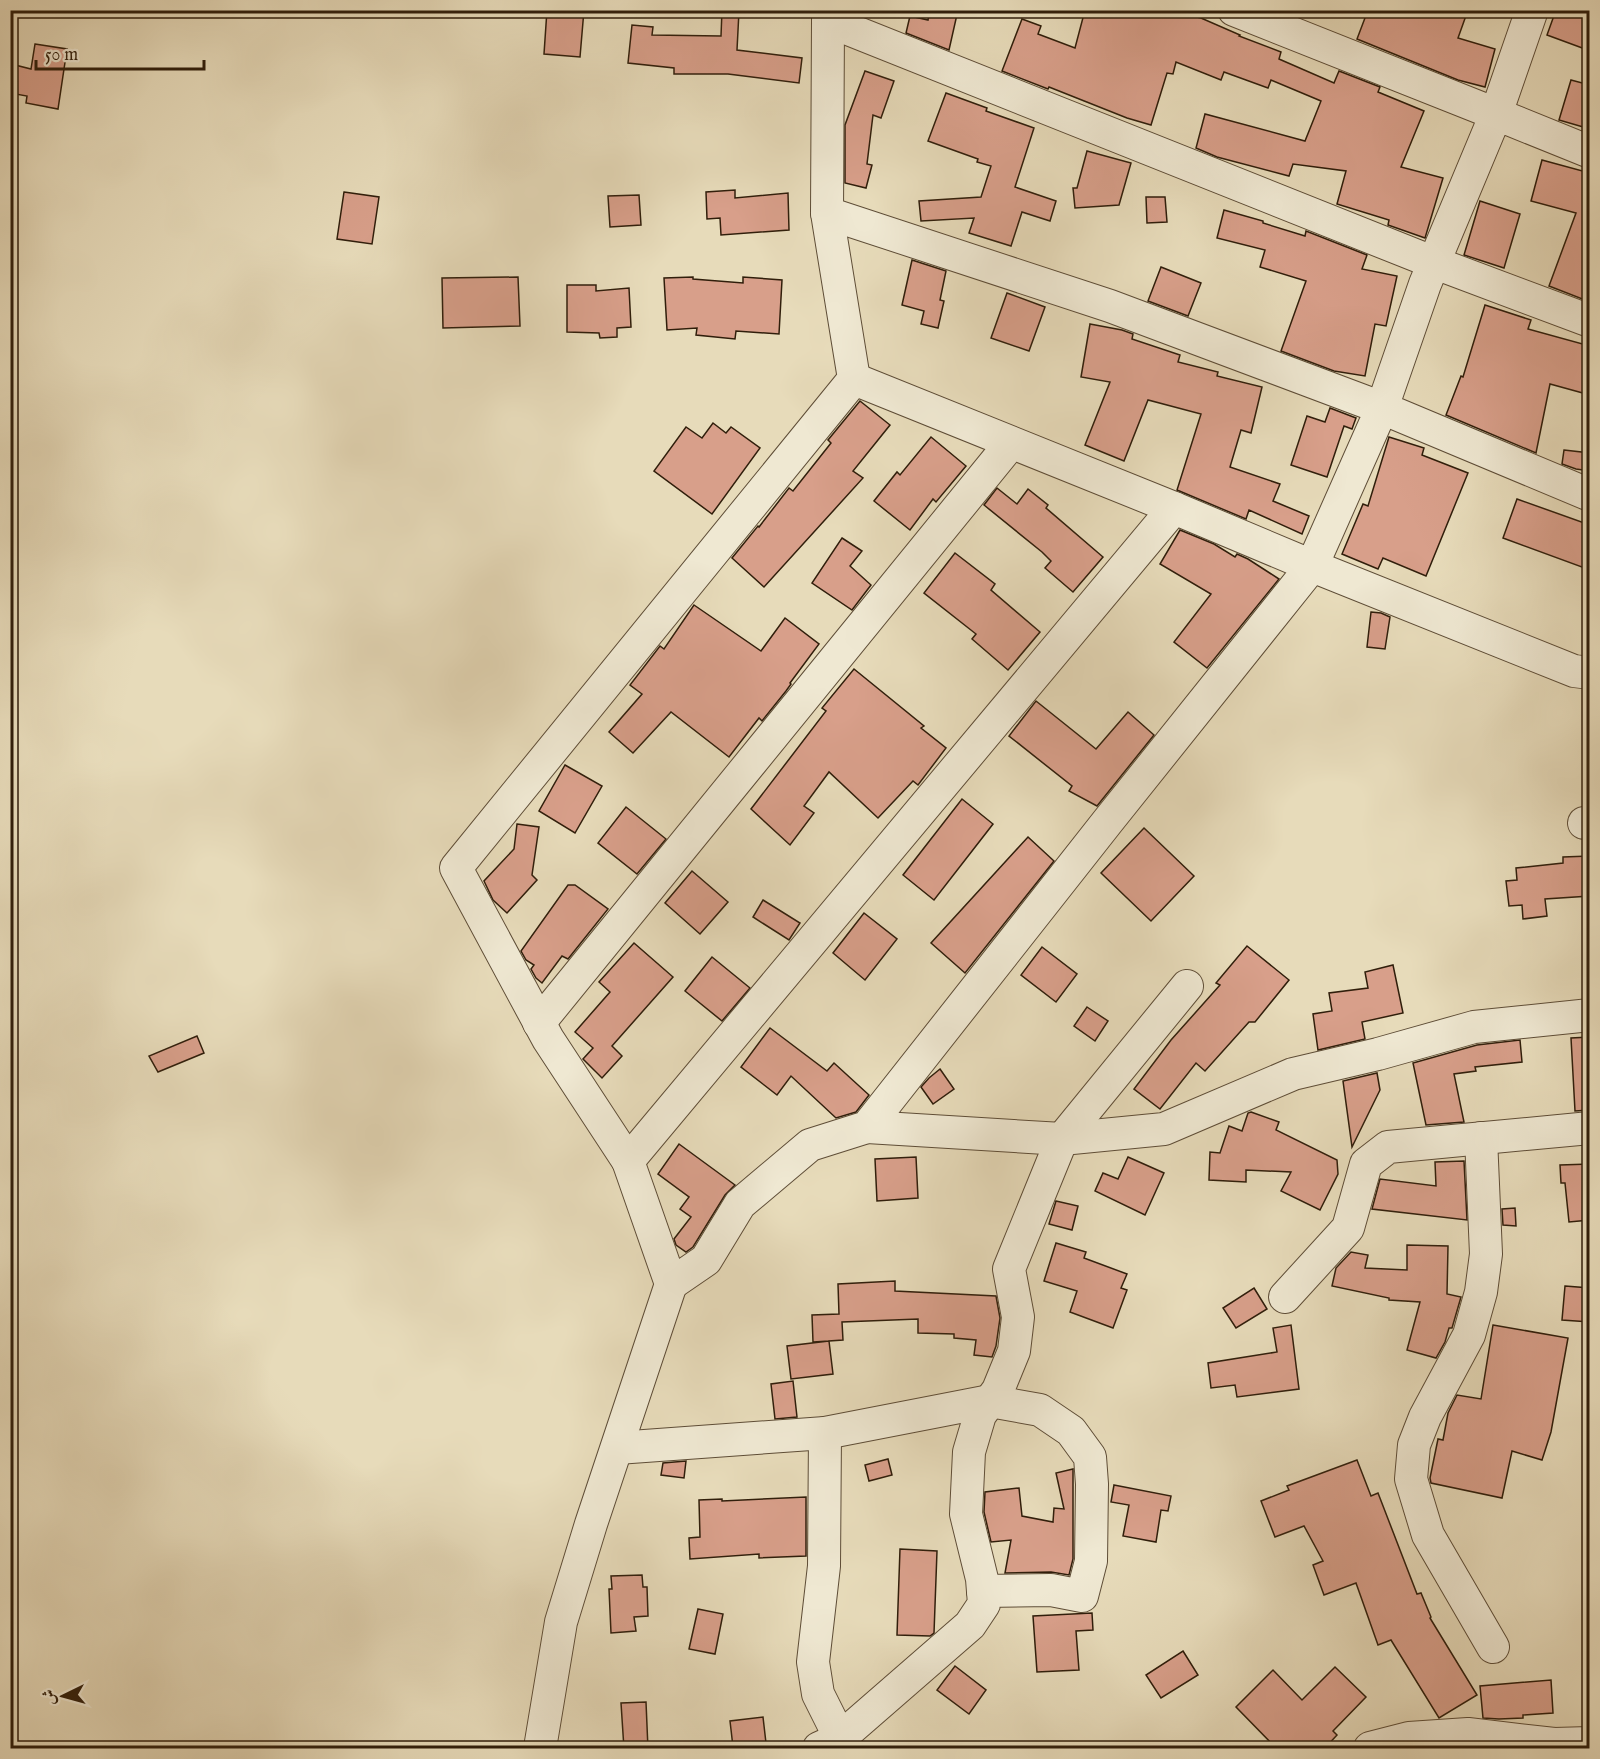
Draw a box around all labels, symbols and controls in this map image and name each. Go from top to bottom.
scale bar [36,33,204,71]
text: 50 m [45,44,78,67]
north arrow [33,1666,93,1726]
text: ش [39,1688,61,1706]

